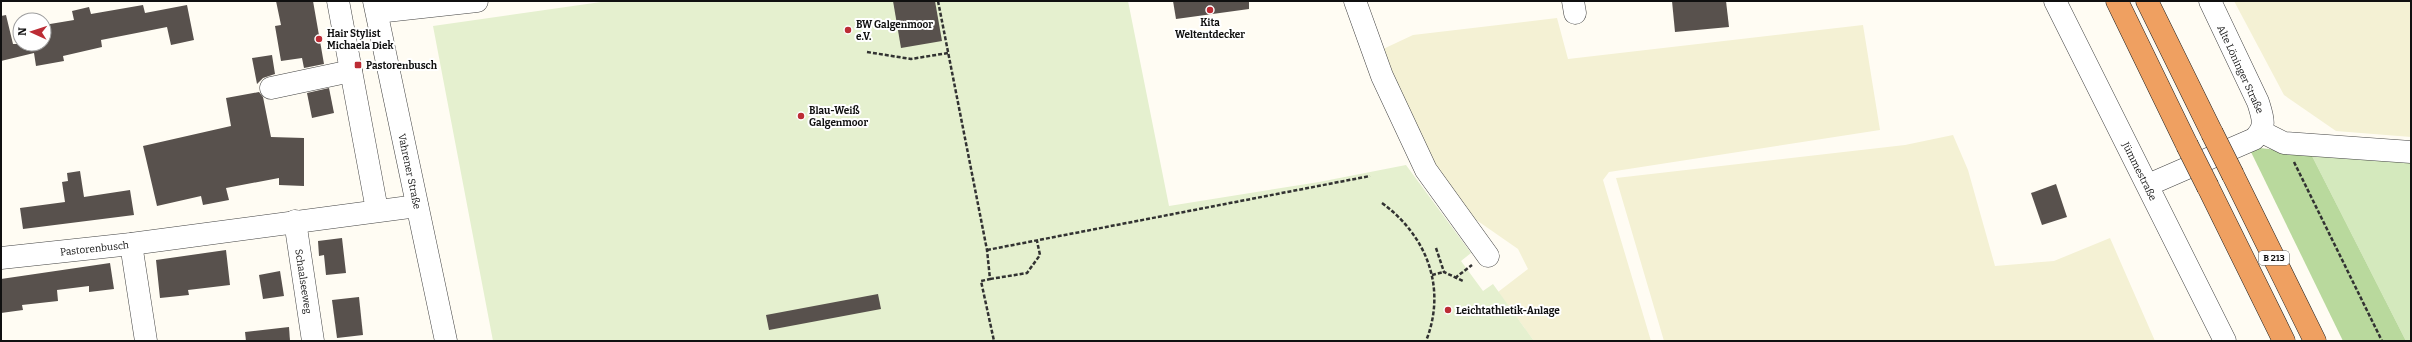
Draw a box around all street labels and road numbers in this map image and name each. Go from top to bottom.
street label: Alte Löninger Straße [2214,23,2266,115]
street label: Vahrener Straße [395,133,423,210]
street label: Jümmestraße [2119,139,2159,203]
street label: Pastorenbusch [60,239,130,259]
street label: Schaalseeweg [292,248,314,315]
road number: B 213 [2259,251,2289,265]

